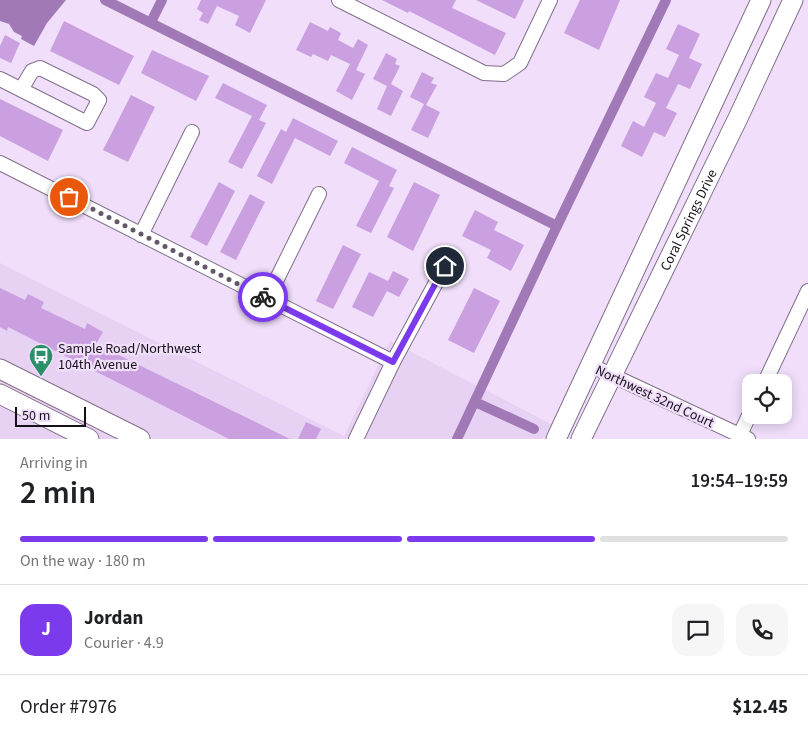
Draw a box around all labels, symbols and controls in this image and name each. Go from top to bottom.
street label: Coral Springs Drive [656,166,722,274]
pin [48,176,90,218]
icon: bag [55,183,83,211]
pin [424,245,466,287]
icon: home [431,252,459,280]
courier [238,272,288,322]
icon: bike [249,283,277,311]
place label: Sample Road/Northwest 104th Avenue [58,339,202,375]
bus stop icon: Sample Road/Northwest 104th Avenue [28,343,54,377]
street label: Northwest 32nd Court [592,361,717,433]
map controls [742,374,792,424]
button: locate [742,374,792,424]
scale bar [15,404,86,427]
text: 50 m [22,406,50,426]
text: Arriving in [20,452,88,474]
text: 19:54–19:59 [690,468,788,495]
text: 2 min [20,470,96,516]
text: On the way · 180 m [20,550,145,572]
button: chat [672,604,724,656]
button: phone [736,604,788,656]
text: Jordan [84,605,143,632]
text: J [41,616,51,643]
text: Courier · 4.9 [84,632,164,654]
text: Order #7976 [20,694,117,721]
text: $12.45 [732,694,788,721]

